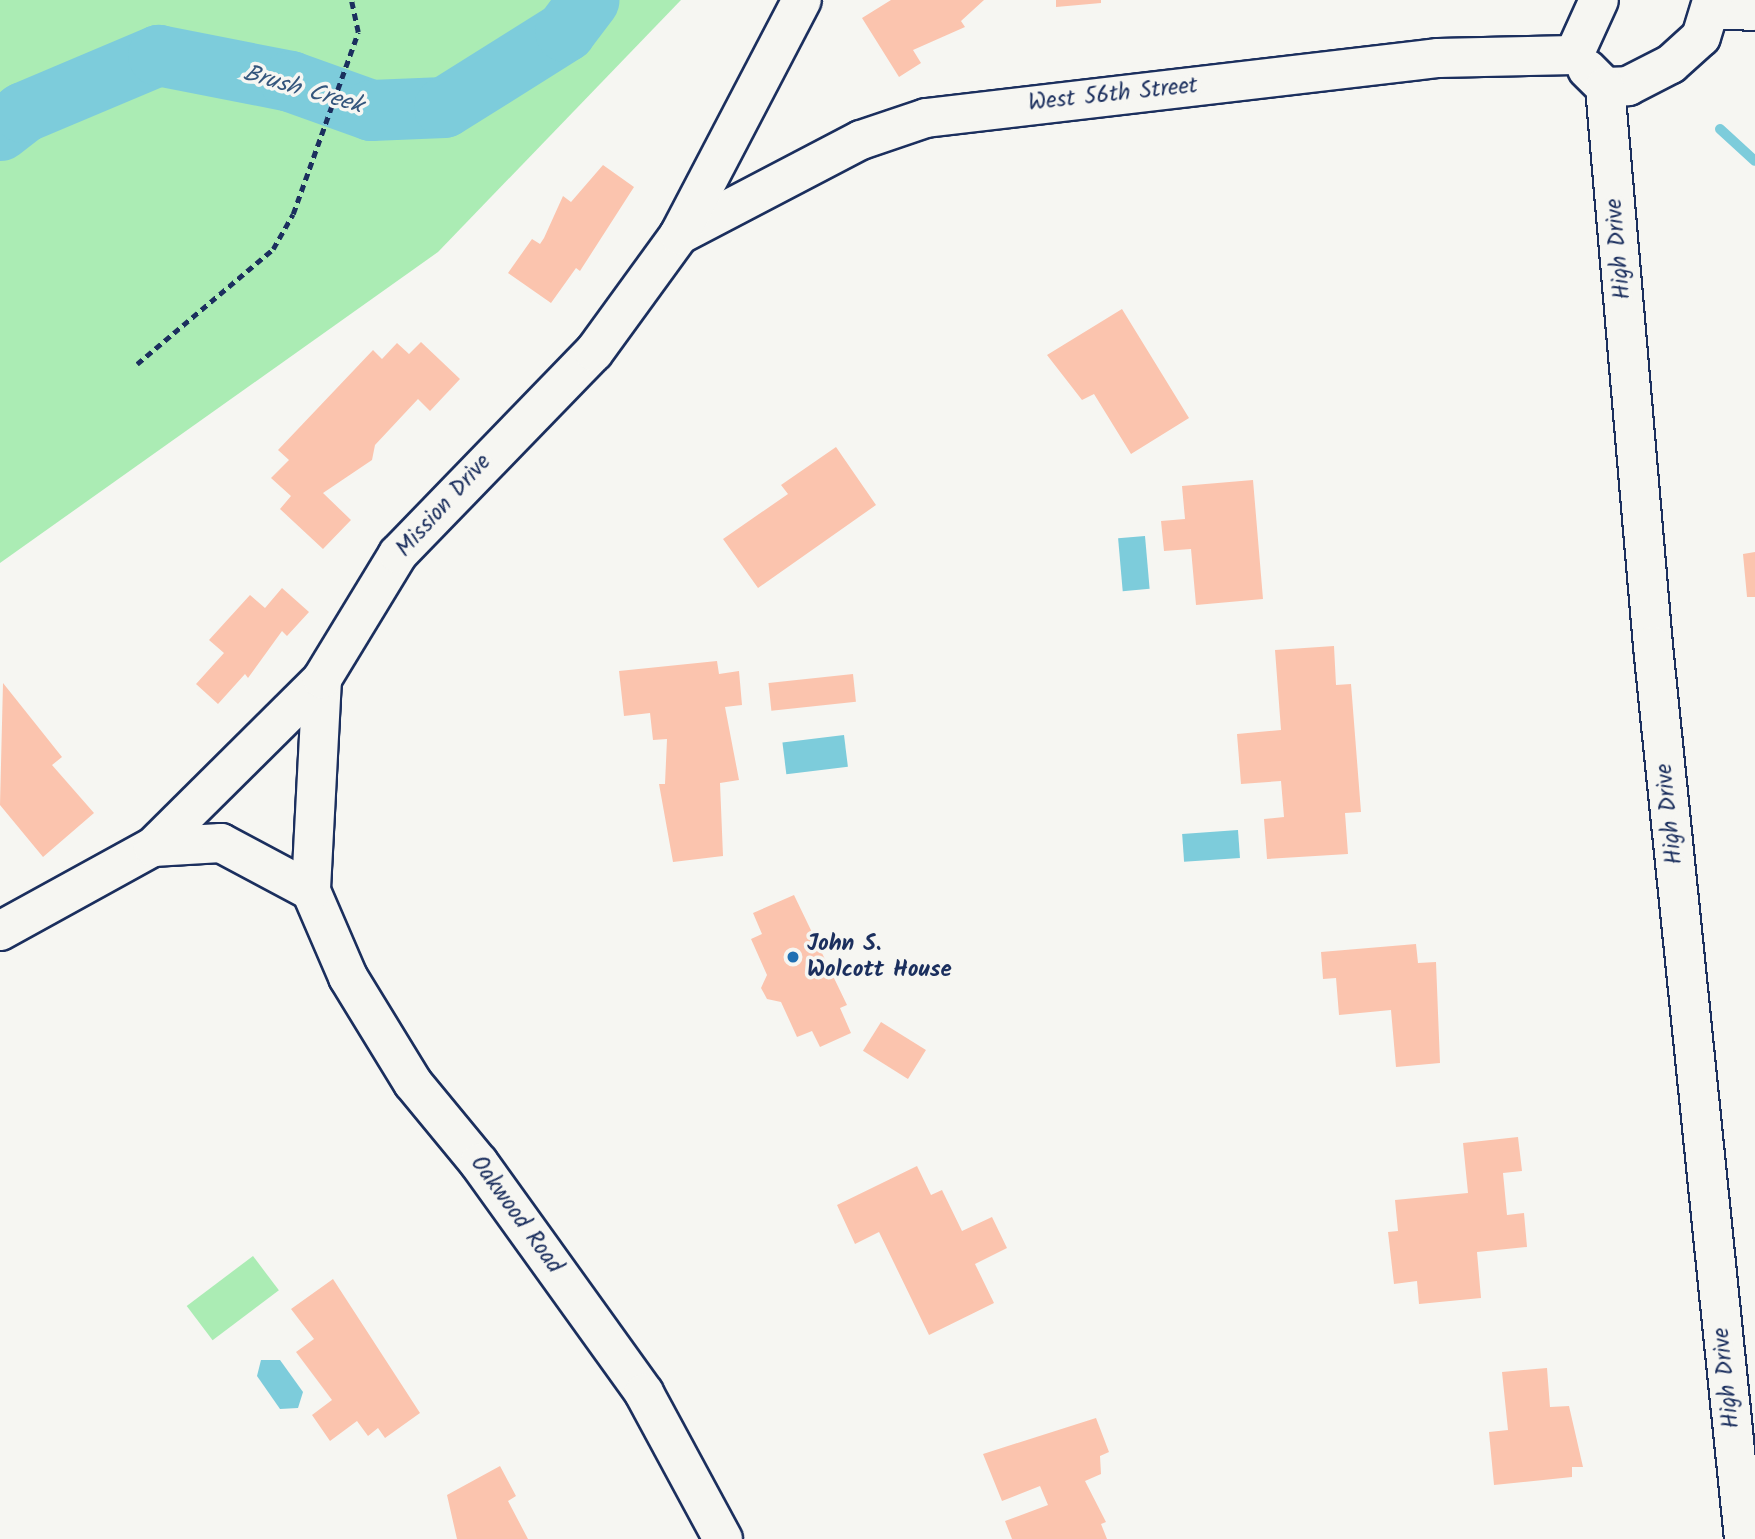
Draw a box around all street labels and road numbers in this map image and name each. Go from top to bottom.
street label: West 56th Street [1027,72,1199,118]
street label: High Drive [1601,197,1637,301]
street label: Mission Drive [391,449,497,563]
street label: High Drive [1651,762,1689,866]
street label: Oakwood Road [464,1151,568,1279]
street label: High Drive [1708,1326,1746,1430]

